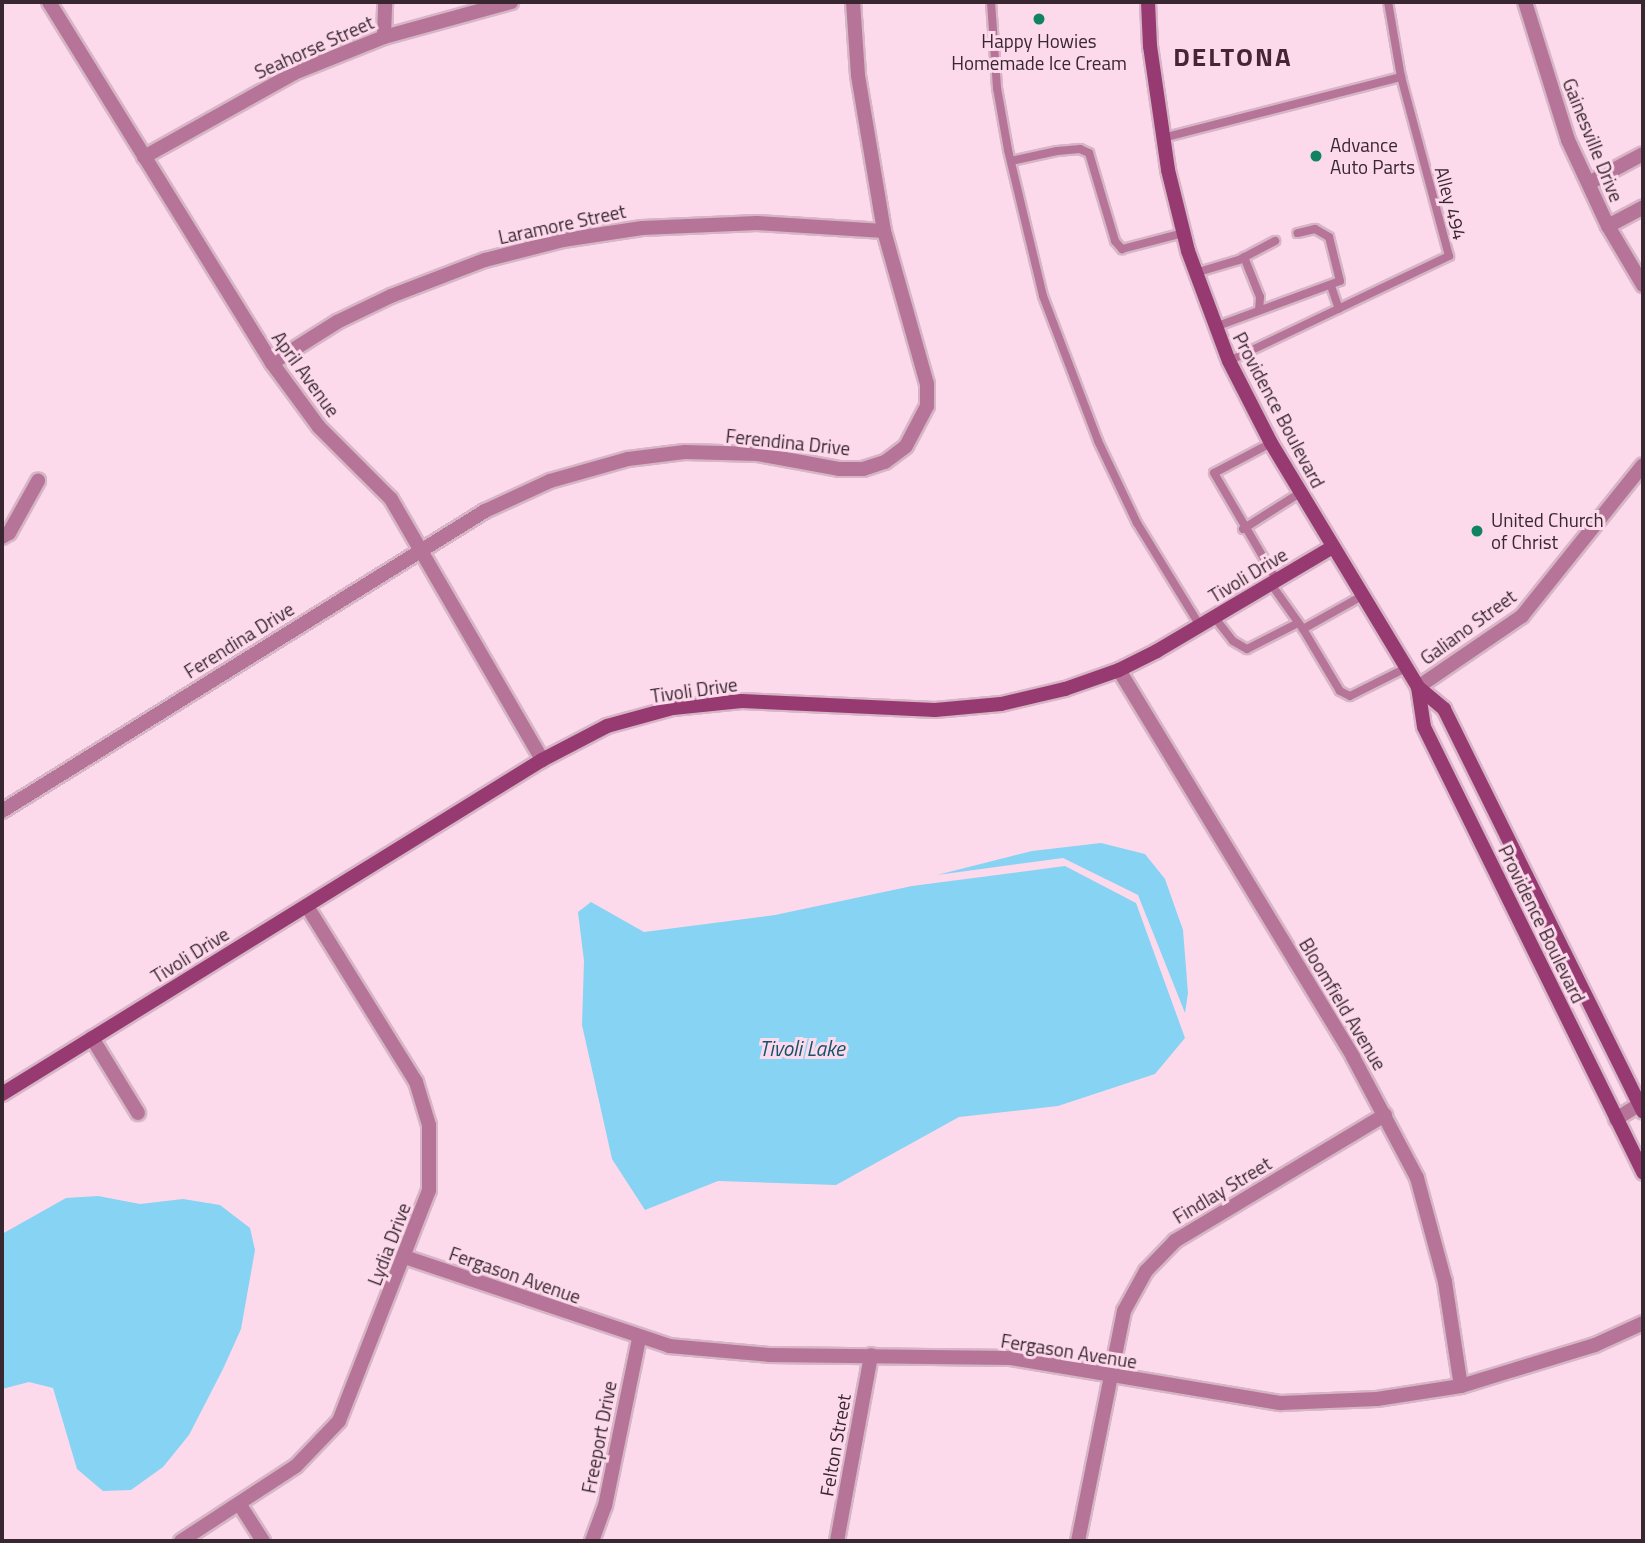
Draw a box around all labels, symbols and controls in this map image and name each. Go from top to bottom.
street label: Seahorse Street [251,11,377,83]
marker: Happy Howies Homemade Ice Cream [1031,11,1047,27]
place label: Happy Howies Homemade Ice Cream [951,30,1127,74]
district label: DELTONA [1174,41,1292,73]
street label: Gainesville Drive [1558,75,1628,205]
place label: Advance Auto Parts [1330,134,1415,178]
marker: Advance Auto Parts [1308,148,1324,164]
street label: Alley 494 [1430,164,1472,242]
street label: Laramore Street [496,199,628,249]
street label: April Avenue [267,327,345,421]
street label: Providence Boulevard [1228,328,1330,492]
street label: Ferendina Drive [725,424,851,460]
place label: United Church of Christ [1491,509,1604,553]
marker: United Church of Christ [1469,523,1485,539]
street label: Tivoli Drive [1205,543,1291,607]
street label: Galiano Street [1416,585,1520,669]
street label: Ferendina Drive [180,597,298,683]
street label: Tivoli Drive [649,673,739,707]
street label: Providence Boulevard [1494,841,1590,1007]
street label: Tivoli Drive [147,922,233,988]
street label: Bloomfield Avenue [1295,934,1391,1074]
water label: Tivoli Lake [759,1035,845,1061]
street label: Findlay Street [1169,1152,1275,1228]
street label: Lydia Drive [363,1199,415,1289]
street label: Fergason Avenue [446,1242,584,1308]
street label: Fergason Avenue [999,1329,1139,1373]
street label: Freeport Drive [577,1379,621,1495]
street label: Felton Street [815,1392,855,1498]

